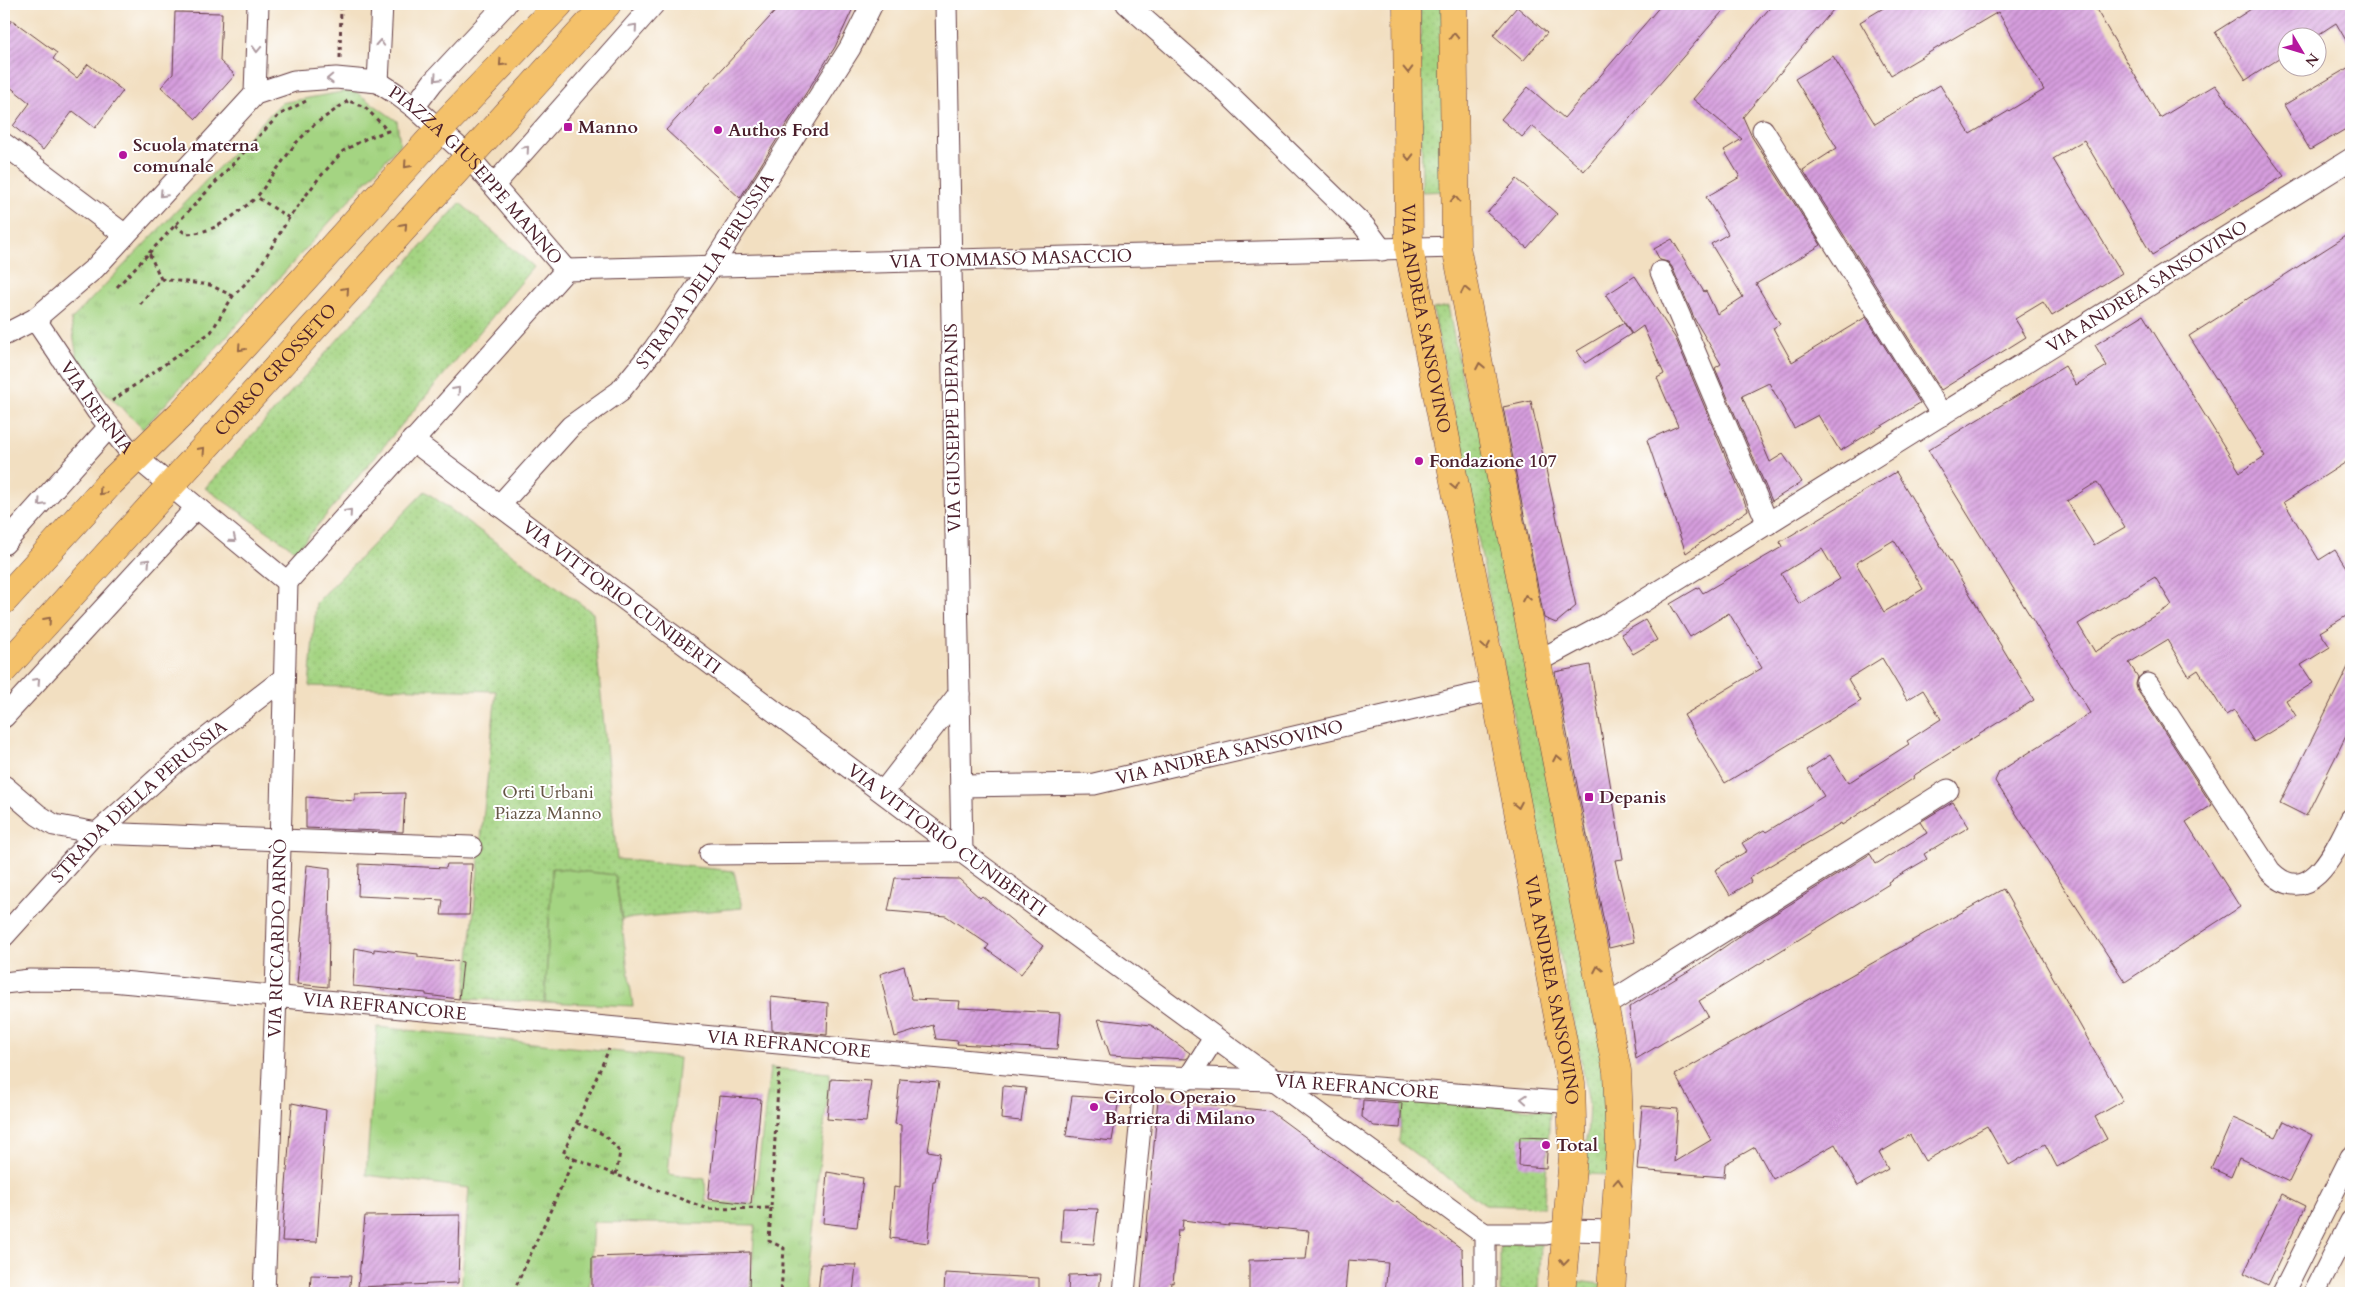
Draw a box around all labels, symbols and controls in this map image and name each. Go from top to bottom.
one-way arrow [628,23,637,32]
north arrow [2278,28,2328,78]
one-way arrow [1449,32,1459,40]
one-way arrow [375,38,385,46]
one-way arrow [252,46,262,53]
text: N [2301,49,2323,70]
one-way arrow [499,57,508,66]
one-way arrow [1403,66,1413,74]
one-way arrow [434,72,443,81]
one-way arrow [325,73,333,84]
street label: PIAZZA GIUSEPPE MANNO [384,80,568,270]
place label: Manno [578,115,638,140]
place label: Authos Ford [728,118,830,143]
marker: Manno [562,121,574,133]
marker: Authos Ford [712,124,724,136]
place label: Scuola materna comunale [133,133,259,179]
one-way arrow [520,145,529,154]
marker: Scuola materna comunale [117,149,129,161]
one-way arrow [1404,154,1414,161]
one-way arrow [404,160,413,169]
street label: STRADA DELLA PERUSSIA [630,168,780,374]
one-way arrow [160,189,169,198]
one-way arrow [1450,194,1460,202]
street label: VIA ANDREA SANSOVINO [1396,203,1457,436]
street label: VIA ANDREA SANSOVINO [2041,214,2252,359]
one-way arrow [398,222,407,231]
street label: VIA TOMMASO MASACCIO [889,243,1133,274]
one-way arrow [1460,286,1470,295]
one-way arrow [340,287,349,296]
street label: CORSO GROSSETO [209,298,342,442]
street label: VIA GIUSEPPE DEPANIS [939,323,967,533]
one-way arrow [237,342,246,351]
street label: VIA ISERNIA [54,356,140,460]
one-way arrow [1475,362,1485,371]
one-way arrow [451,387,460,396]
one-way arrow [196,446,205,455]
place label: Fondazione 107 [1429,449,1557,474]
marker: Fondazione 107 [1413,455,1425,467]
one-way arrow [1450,482,1460,491]
one-way arrow [99,487,108,496]
one-way arrow [38,497,47,506]
one-way arrow [343,508,352,517]
street label: VIA VITTORIO CUNIBERTI [517,514,726,680]
one-way arrow [228,533,237,542]
one-way arrow [141,558,150,567]
one-way arrow [1521,594,1532,603]
one-way arrow [42,616,51,625]
one-way arrow [1481,641,1491,650]
one-way arrow [31,678,40,687]
street label: VIA ANDREA SANSOVINO [1113,713,1346,791]
street label: STRADA DELLA PERUSSIA [45,714,232,888]
one-way arrow [1553,753,1563,762]
street label: VIA VITTORIO CUNIBERTI [842,758,1052,922]
park label: Orti Urbani Piazza Manno [494,780,602,826]
place label: Depanis [1599,785,1666,810]
marker: Depanis [1583,791,1595,803]
one-way arrow [1512,801,1522,809]
street label: VIA RICCARDO ARNÒ [262,838,293,1039]
street label: VIA ANDREA SANSOVINO [1518,873,1585,1105]
one-way arrow [1594,964,1604,973]
street label: VIA REFRANCORE [302,986,468,1026]
street label: VIA REFRANCORE [706,1024,872,1064]
street label: VIA REFRANCORE [1274,1068,1440,1105]
place label: Circolo Operaio Barriera di Milano [1104,1085,1255,1131]
one-way arrow [1520,1094,1528,1105]
marker: Circolo Operaio Barriera di Milano [1088,1101,1100,1113]
place label: Total [1556,1133,1598,1158]
marker: Total [1540,1139,1552,1151]
one-way arrow [1612,1178,1623,1186]
one-way arrow [1559,1258,1570,1266]

